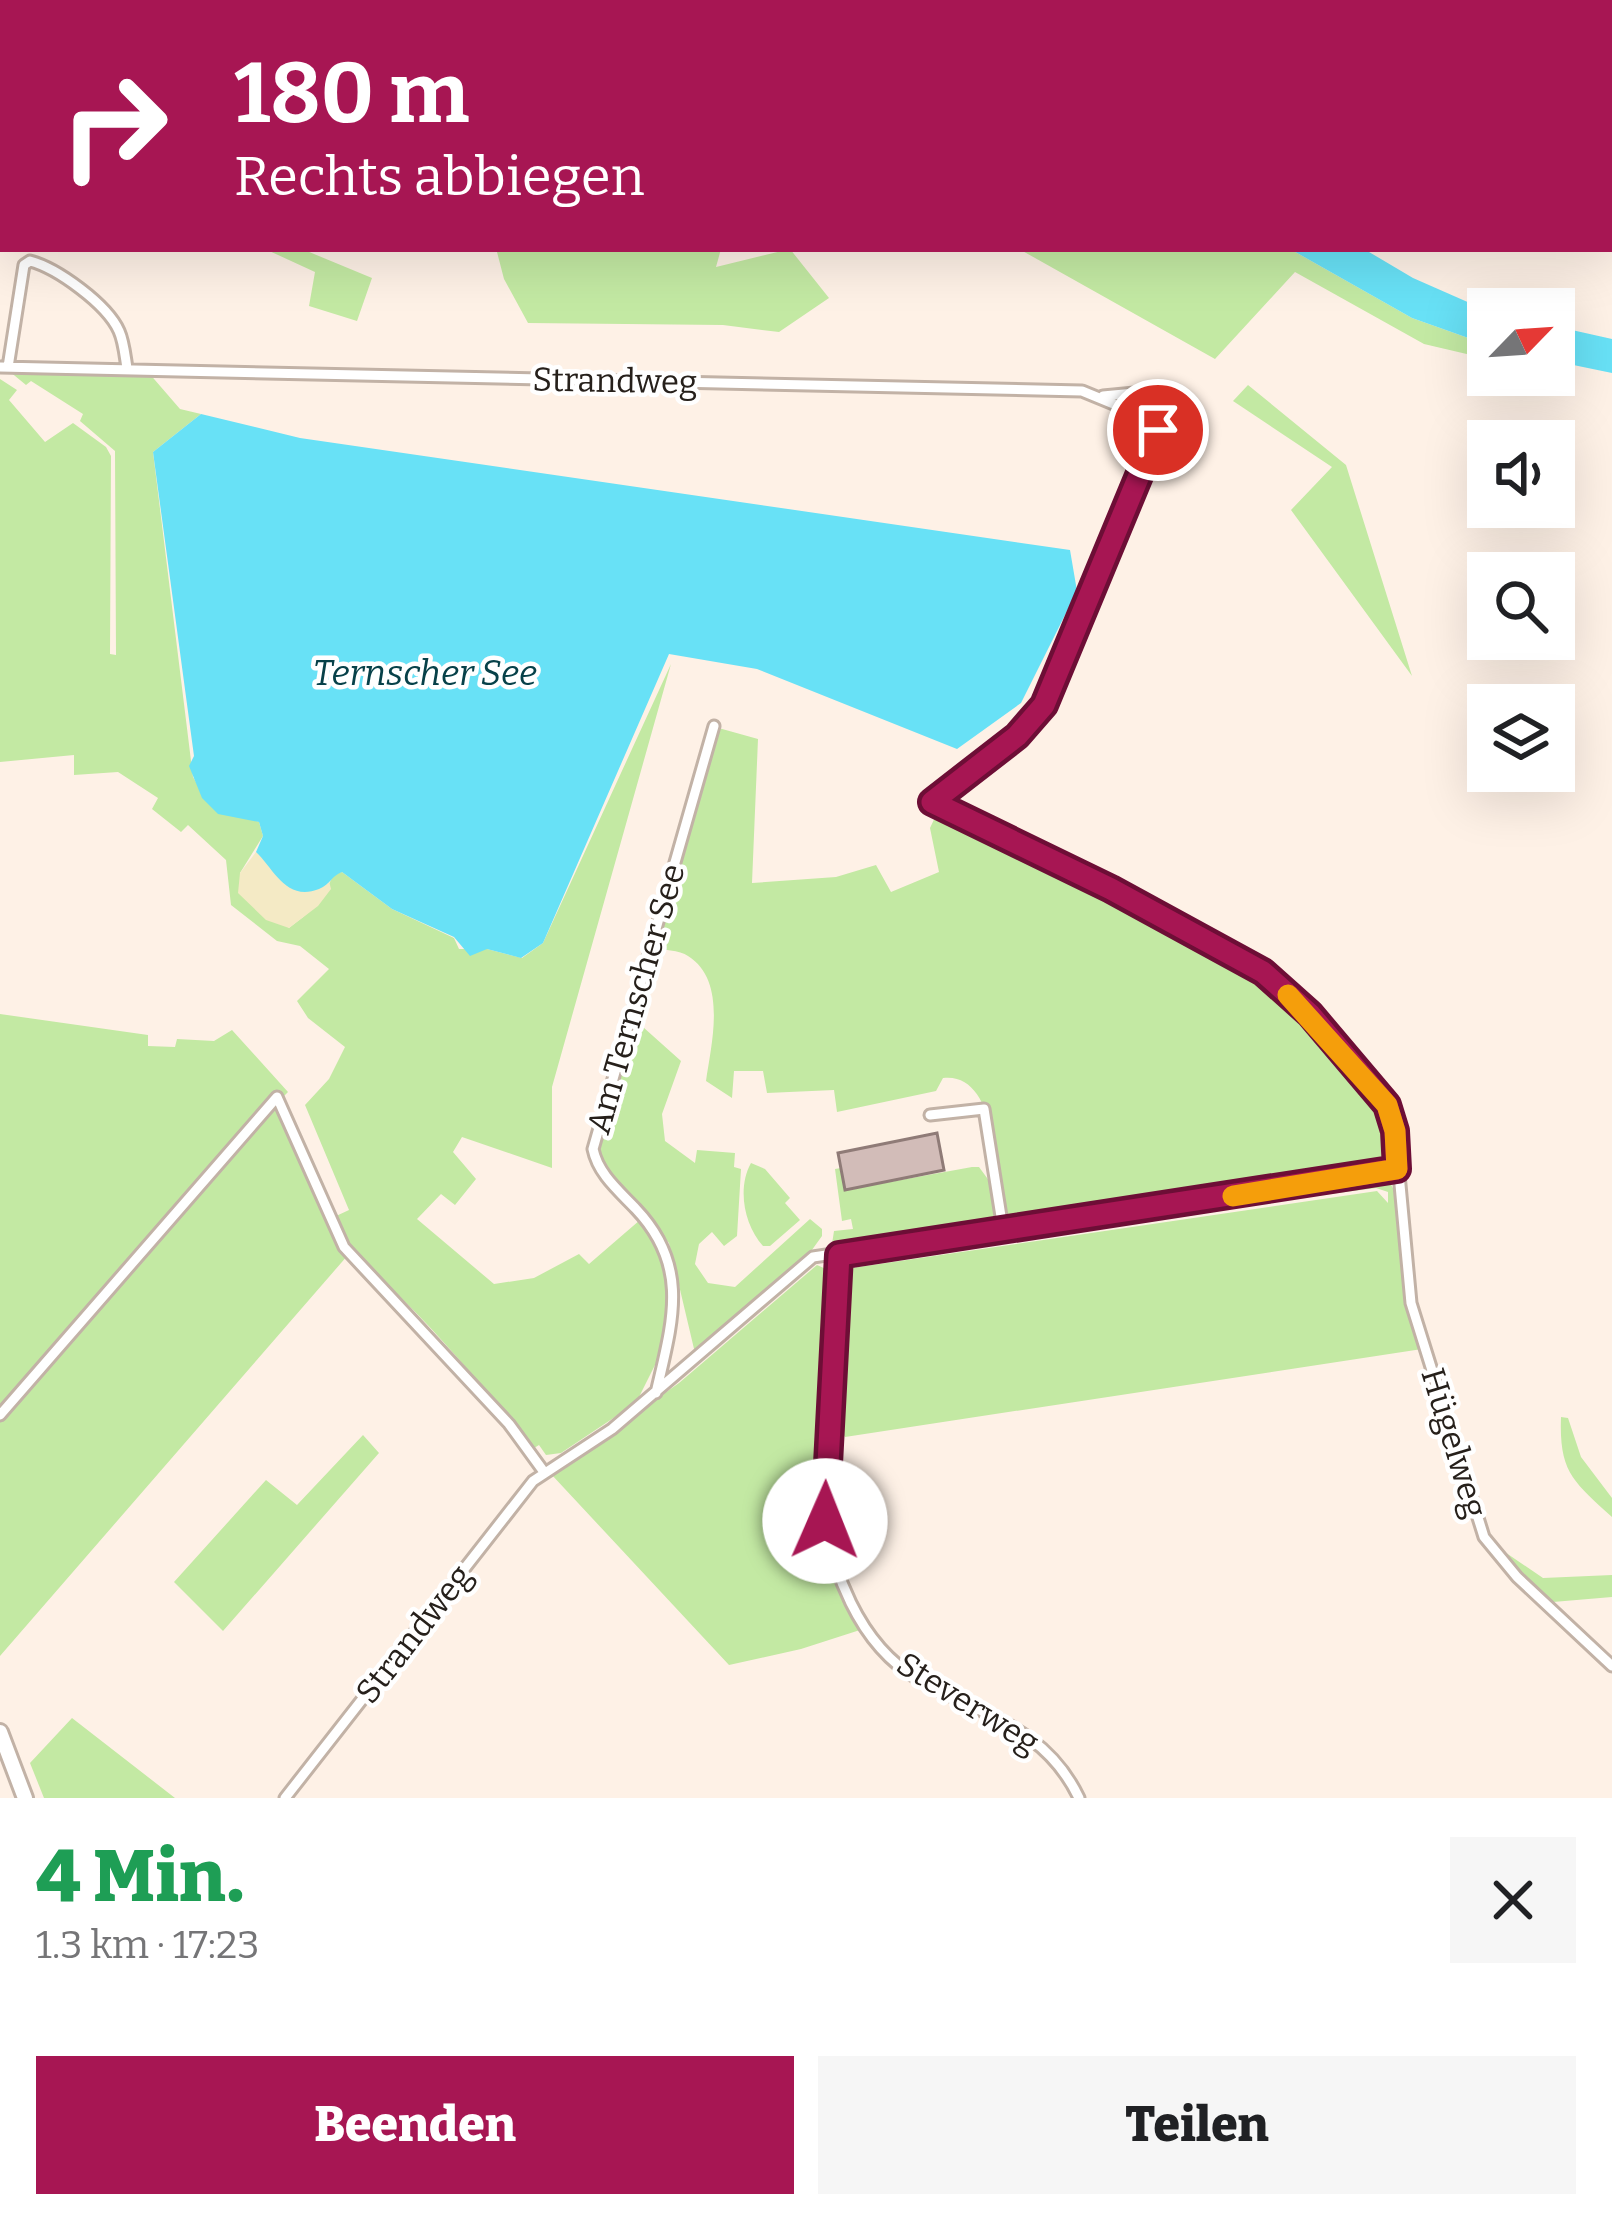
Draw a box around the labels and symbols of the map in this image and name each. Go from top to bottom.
north arrow [1467,288,1575,396]
street label: Strandweg [532,360,698,402]
pin [1107,379,1209,481]
water label: Ternscher See [313,651,537,695]
street label: Am Ternscher See [578,859,694,1139]
street label: Hügelweg [1412,1364,1496,1522]
position arrow [762,1458,888,1584]
street label: Strandweg [347,1557,481,1711]
street label: Steverweg [889,1644,1047,1762]

